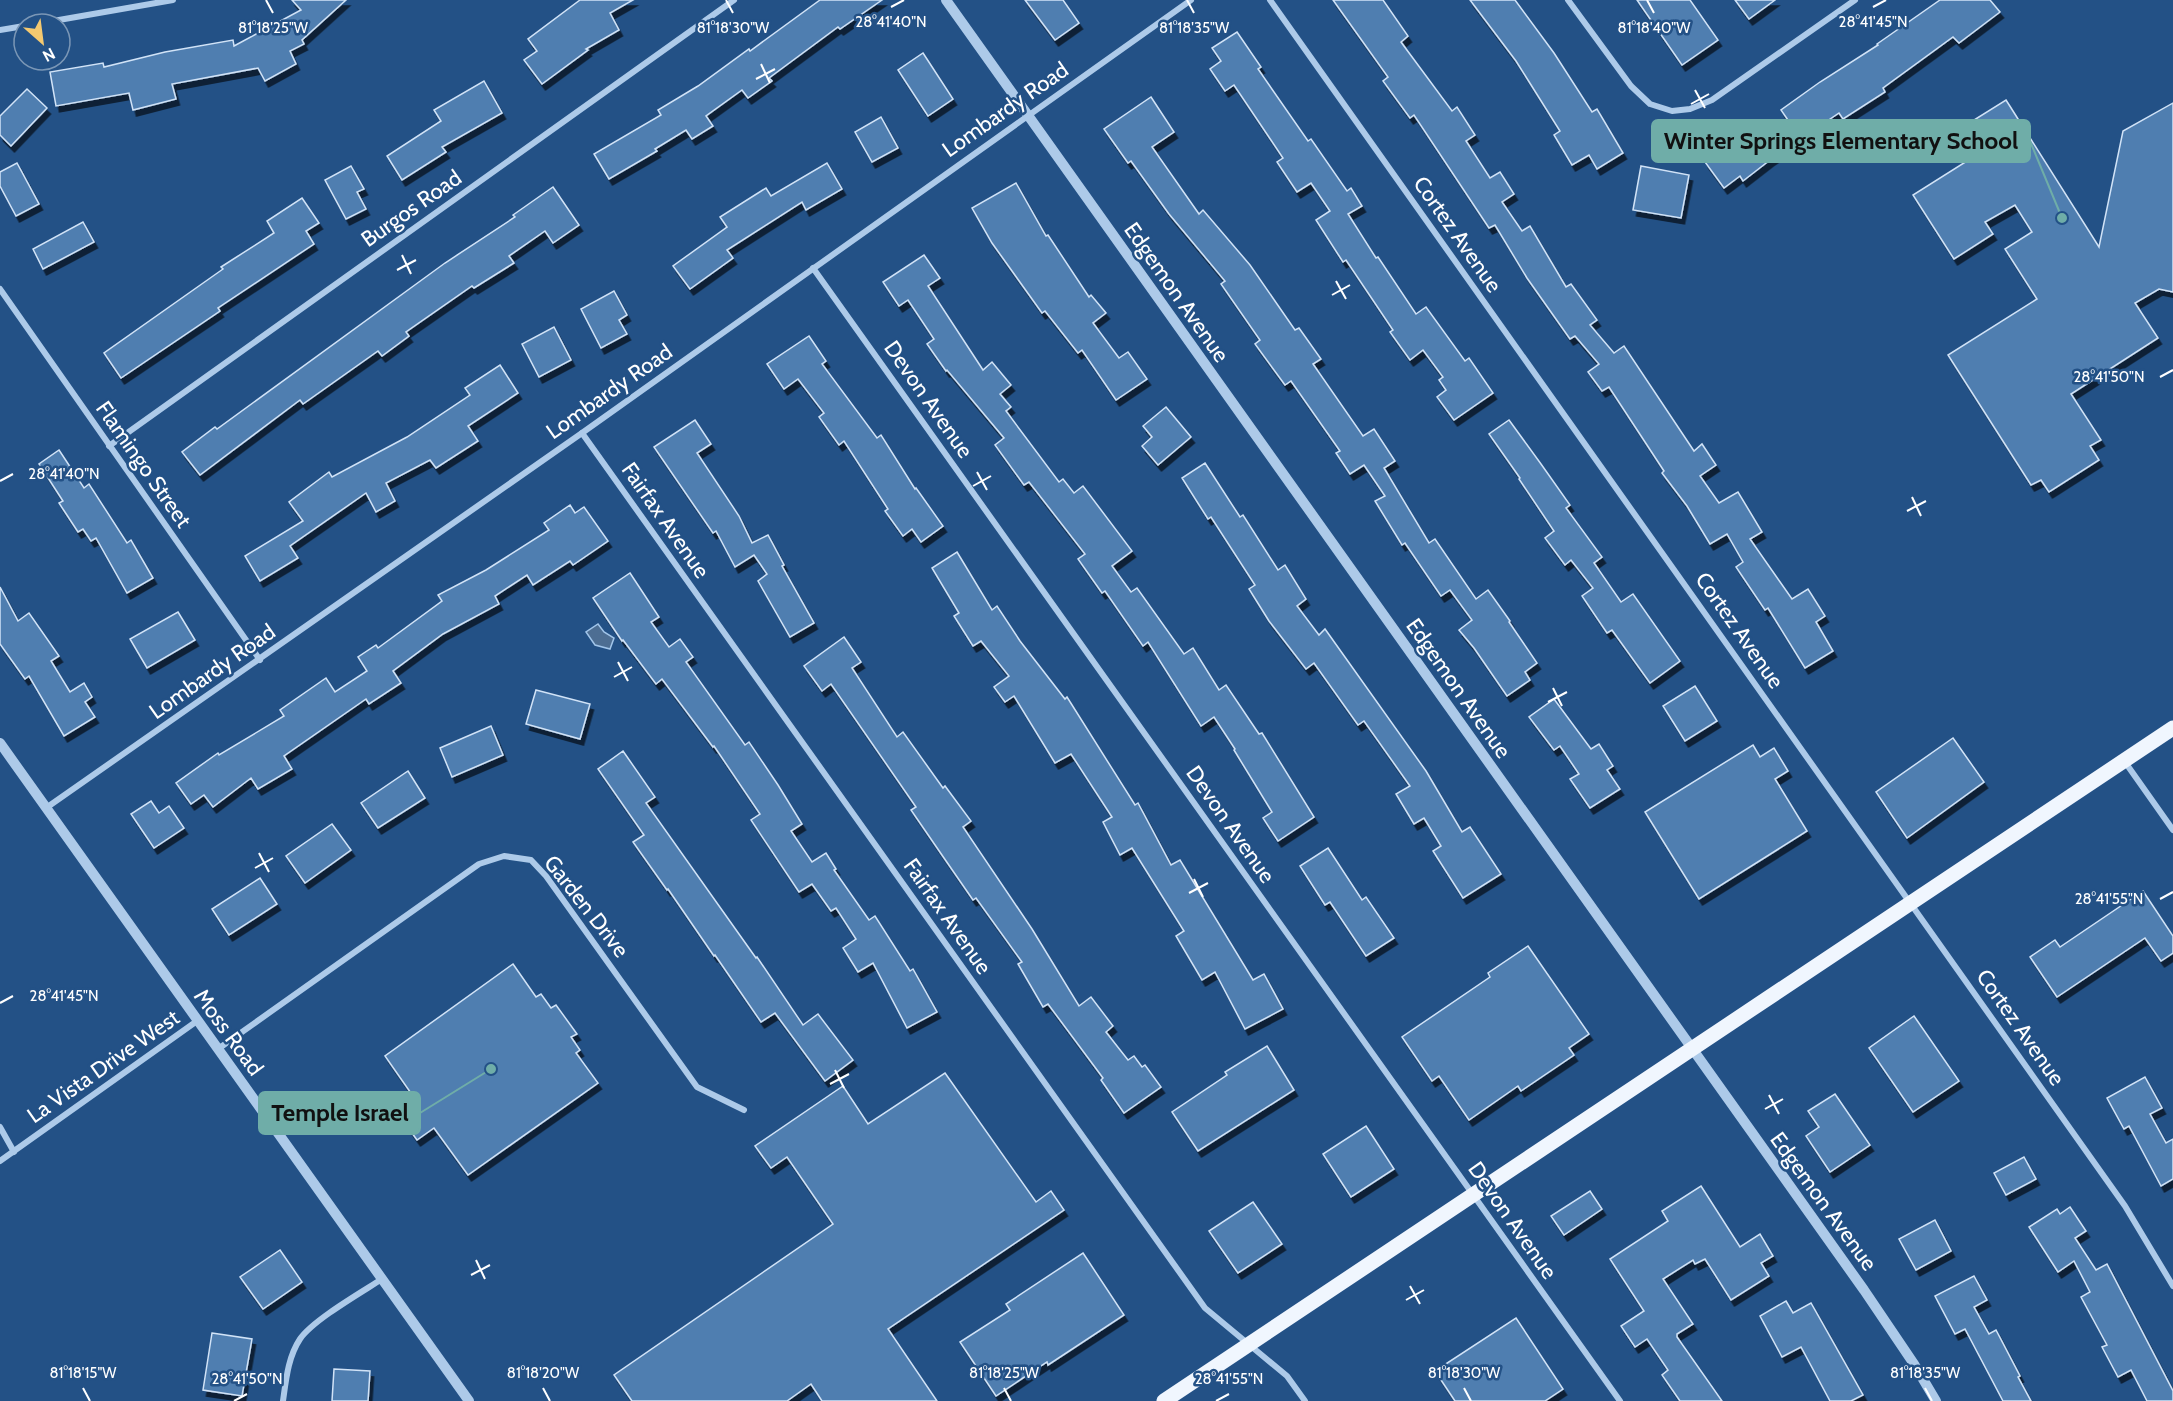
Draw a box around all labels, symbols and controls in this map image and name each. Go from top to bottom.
north arrow [12,12,72,72]
text: 28°41'40"N [855,13,927,31]
text: 28°41'45"N [1839,13,1907,31]
text: 81°18'25"W [238,19,309,37]
text: 81°18'30"W [697,19,770,37]
text: 81°18'35"W [1159,19,1230,37]
text: 81°18'40"W [1618,19,1691,37]
text: N [39,44,58,66]
street label: Lombardy Road [937,56,1073,163]
callout: Winter Springs Elementary School [1652,120,2030,162]
text: Winter Springs Elementary School [1664,126,2018,155]
street label: Burgos Road [356,164,467,253]
street label: Cortez Avenue [1408,171,1508,298]
street label: Edgemon Avenue [1118,217,1235,367]
street label: Devon Avenue [878,336,979,463]
street label: Lombardy Road [541,338,677,445]
text: 28°41'50"N [2073,368,2145,386]
street label: Flamingo Street [90,396,197,533]
street label: Fairfax Avenue [616,457,715,583]
text: 28°41'40"N [28,465,100,483]
street label: Cortez Avenue [1690,567,1790,694]
street label: Edgemon Avenue [1400,613,1517,763]
street label: Lombardy Road [144,618,280,725]
street label: Devon Avenue [1180,761,1281,888]
street label: Garden Drive [538,850,635,963]
street label: Fairfax Avenue [898,853,997,979]
text: 28°41'55"N [2075,890,2143,908]
street label: Cortez Avenue [1971,964,2071,1091]
street label: Moss Road [188,984,269,1081]
text: 28°41'45"N [30,987,98,1005]
street label: La Vista Drive West [22,1003,185,1129]
callout: Temple Israel [259,1092,420,1134]
text: Temple Israel [271,1098,409,1127]
street label: Edgemon Avenue [1764,1127,1883,1276]
street label: Devon Avenue [1462,1157,1563,1284]
text: 81°18'15"W [50,1364,117,1382]
text: 81°18'20"W [507,1364,580,1382]
text: 81°18'25"W [969,1364,1040,1382]
text: 81°18'30"W [1428,1364,1501,1382]
text: 81°18'35"W [1890,1364,1961,1382]
text: 28°41'50"N [211,1370,283,1388]
text: 28°41'55"N [1195,1370,1263,1388]

